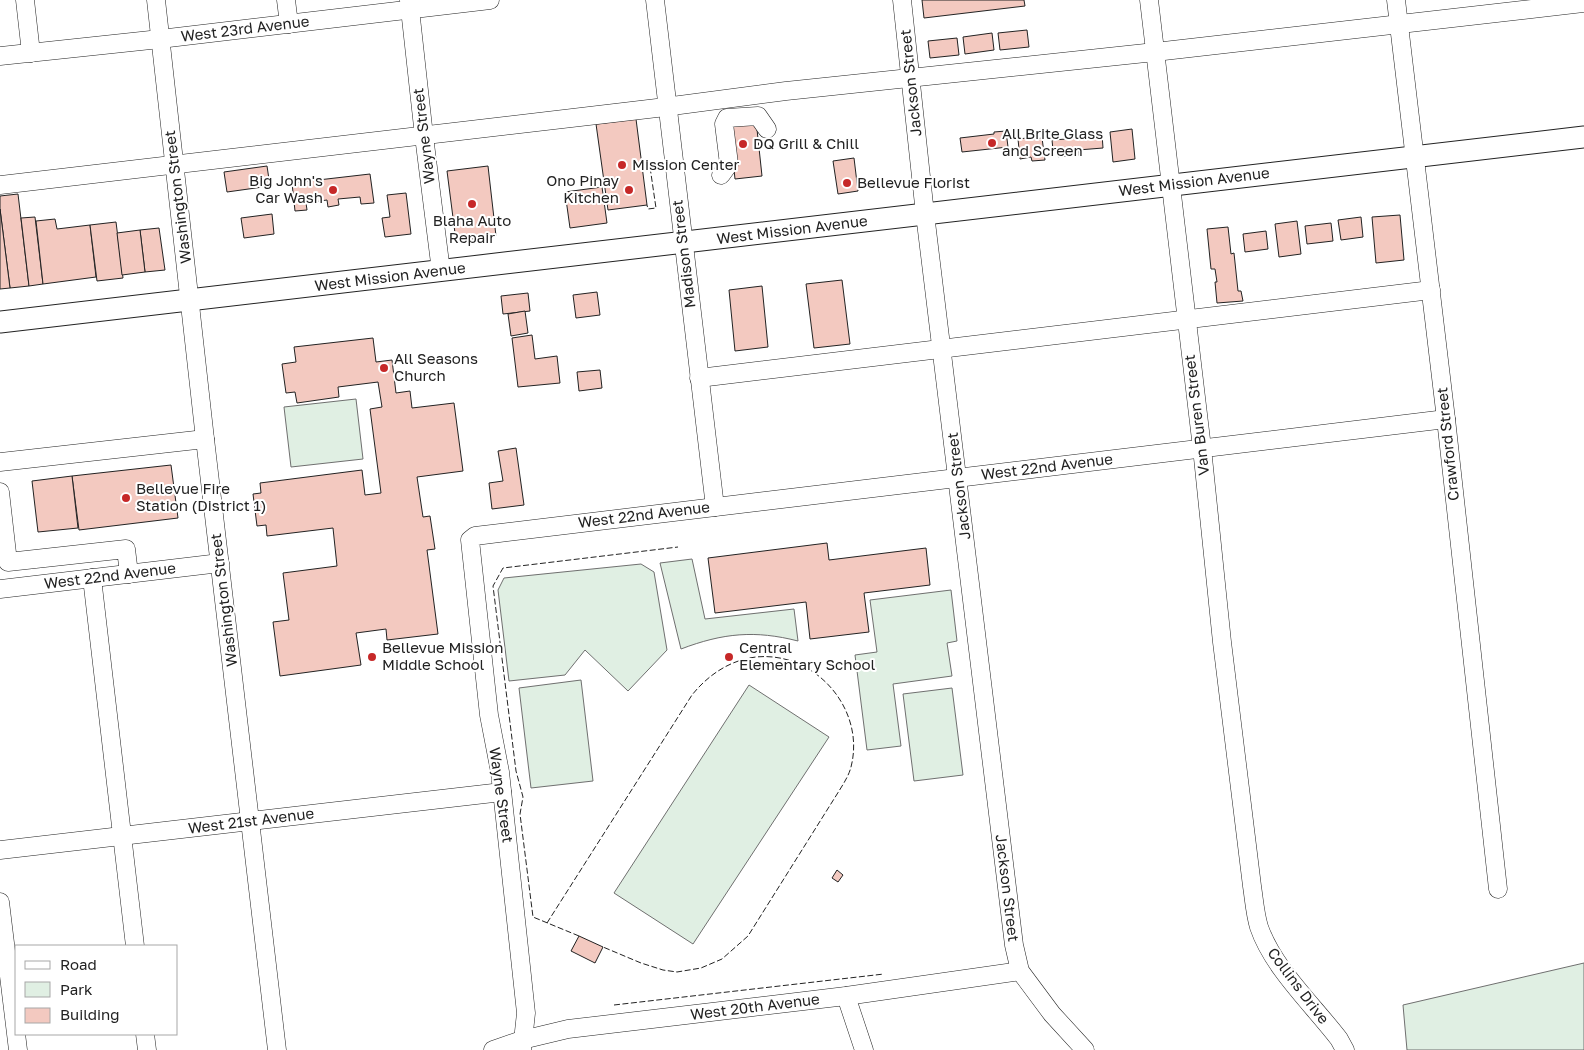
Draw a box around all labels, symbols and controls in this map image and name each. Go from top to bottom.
street label: West 23rd Avenue [180,11,310,45]
street label: Jackson Street [895,29,925,138]
street label: Wayne Street [408,87,438,185]
place label: All Brite Glass and Screen [1002,124,1103,159]
street label: Washington Street [160,129,194,265]
place label: DQ Grill & Chill [753,134,859,152]
marker: All Brite Glass and Screen [986,137,998,149]
marker: DQ Grill & Chill [737,138,749,150]
place label: Mission Center [632,155,739,173]
marker: Mission Center [616,159,628,171]
street label: West Mission Avenue [1117,163,1271,199]
place label: Big John's Car Wash [249,171,323,206]
place label: Ono Pinay Kitchen [546,171,620,206]
place label: Bellevue Florist [857,173,970,191]
marker: Bellevue Florist [841,177,853,189]
marker: Big John's Car Wash [327,184,339,196]
marker: Ono Pinay Kitchen [623,184,635,196]
marker: Blaha Auto Repair [466,198,478,210]
street label: Madison Street [667,199,699,309]
place label: Blaha Auto Repair [433,211,511,246]
street label: West Mission Avenue [715,211,869,247]
street label: West Mission Avenue [313,258,467,294]
place label: All Seasons Church [394,349,478,384]
street label: Van Buren Street [1180,354,1212,477]
marker: All Seasons Church [378,362,390,374]
street label: Crawford Street [1432,386,1462,502]
street label: Jackson Street [943,432,974,541]
street label: West 22nd Avenue [980,449,1114,483]
place label: Bellevue Fire Station (District 1) [136,479,267,514]
marker: Bellevue Fire Station (District 1) [120,492,132,504]
street label: West 22nd Avenue [577,497,711,531]
street label: Washington Street [206,532,240,668]
street label: West 22nd Avenue [43,558,177,592]
place label: Bellevue Mission Middle School [382,638,504,673]
place label: Central Elementary School [739,638,875,673]
marker: Bellevue Mission Middle School [366,651,378,663]
marker: Central Elementary School [723,651,735,663]
street label: Wayne Street [486,746,518,844]
street label: West 21st Avenue [187,803,315,837]
street label: Jackson Street [992,833,1023,942]
street label: Collins Drive [1264,944,1334,1027]
legend [15,945,178,1035]
text: Road [60,955,97,973]
text: Park [60,980,93,998]
street label: West 20th Avenue [689,989,821,1023]
text: Building [60,1005,120,1023]

